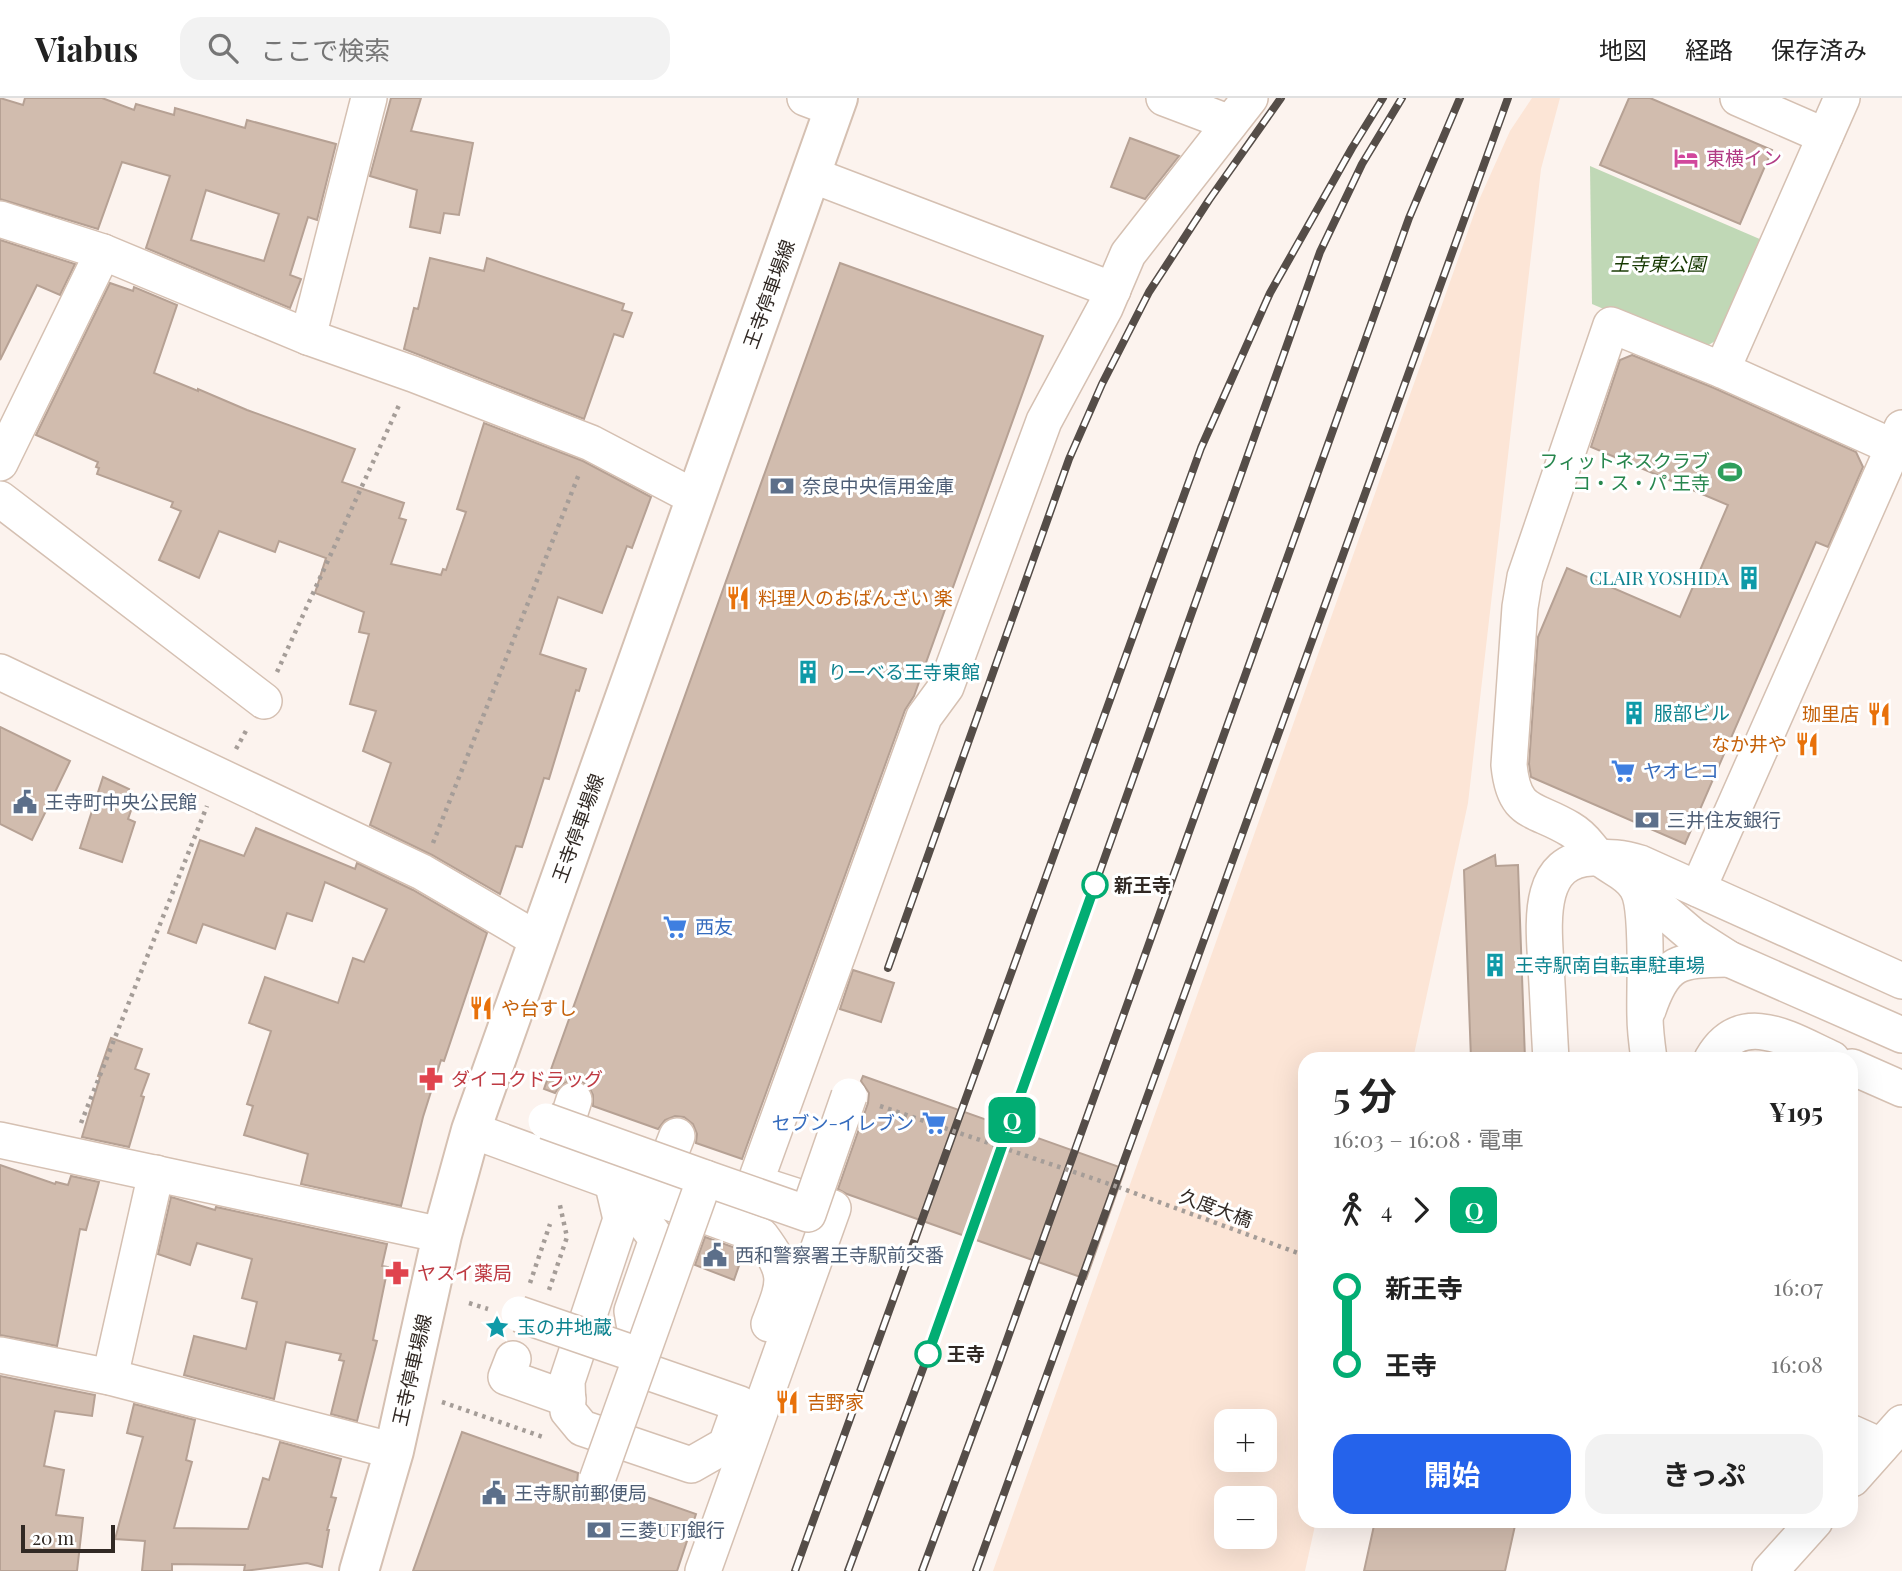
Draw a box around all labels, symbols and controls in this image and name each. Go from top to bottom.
search box [180,17,670,80]
text: Viabus [35,26,138,70]
icon: search [204,29,242,67]
text: ここで検索 [260,32,390,67]
text: 地図 [1599,33,1647,65]
text: 経路 [1685,33,1733,65]
text: 保存済み [1771,33,1867,65]
hotel icon: 東横イン [1672,144,1700,172]
place label: 東横イン [1706,144,1782,170]
street label: 王寺停車場線 [736,236,800,352]
park label: 王寺東公園 [1610,250,1708,276]
place label: フィットネスクラブ コ・ス・パ 王寺 [1539,447,1710,495]
sports icon: フィットネスクラブ コ・ス・パ 王寺 [1716,458,1744,486]
bank icon: 奈良中央信用金庫 [768,472,796,500]
place label: 奈良中央信用金庫 [802,472,954,498]
place label: CLAIR YOSHIDA [1589,564,1730,590]
building icon: CLAIR YOSHIDA [1735,564,1763,592]
restaurant icon: 料理人のおばんざい 楽 [724,584,752,612]
place label: 料理人のおばんざい 楽 [758,584,953,610]
building icon: りーべる王寺東館 [794,658,822,686]
place label: りーべる王寺東館 [828,658,980,684]
building icon: 服部ビル [1620,699,1648,727]
place label: 服部ビル [1654,699,1730,725]
place label: 珈里店 [1802,700,1859,726]
restaurant icon: 珈里店 [1865,700,1893,728]
place label: なか井や [1711,730,1787,756]
restaurant icon: なか井や [1793,730,1821,758]
supermarket icon: ヤオヒコ [1609,757,1637,785]
place label: ヤオヒコ [1643,757,1719,783]
street label: 王寺停車場線 [545,770,609,886]
public building icon: 王寺町中央公民館 [11,788,39,816]
place label: 王寺町中央公民館 [45,788,197,814]
bank icon: 三井住友銀行 [1633,806,1661,834]
place label: 三井住友銀行 [1667,806,1781,832]
place label: 新王寺 [1114,871,1171,897]
marker: 新王寺 [1082,872,1108,898]
supermarket icon: 西友 [661,913,689,941]
place label: 西友 [695,913,733,939]
building icon: 王寺駅南自転車駐車場 [1481,951,1509,979]
place label: 王寺駅南自転車駐車場 [1515,951,1705,977]
restaurant icon: や台すし [467,994,495,1022]
place label: や台すし [501,994,577,1020]
pharmacy icon: ダイコクドラッグ [417,1065,445,1093]
place label: ダイコクドラッグ [451,1065,603,1091]
text: 5 分 [1333,1069,1397,1120]
text: ¥195 [1769,1094,1823,1129]
line badge: Q [989,1097,1035,1143]
text: Q [1002,1104,1022,1136]
place label: セブン-イレブン [772,1109,914,1135]
supermarket icon: セブン-イレブン [920,1109,948,1137]
text: 16:03 – 16:08 · 電車 [1333,1123,1524,1154]
street label: 久度大橋 [1176,1182,1257,1232]
icon: walk [1333,1191,1371,1229]
icon: forward [1402,1191,1440,1229]
text: 4 [1381,1194,1392,1225]
text: Q [1464,1194,1483,1226]
public building icon: 西和警察署王寺駅前交番 [701,1241,729,1269]
place label: 西和警察署王寺駅前交番 [735,1241,944,1267]
pharmacy icon: ヤスイ薬局 [383,1259,411,1287]
place label: ヤスイ薬局 [417,1259,512,1285]
text: 新王寺 [1385,1270,1463,1305]
text: 16:07 [1773,1271,1823,1302]
street label: 王寺停車場線 [386,1311,437,1428]
place icon: 玉の井地蔵 [483,1313,511,1341]
place label: 玉の井地蔵 [517,1313,612,1339]
place label: 王寺 [947,1340,985,1366]
marker: 王寺 [915,1341,941,1367]
text: 王寺 [1385,1347,1437,1382]
text: 16:08 [1771,1348,1823,1379]
restaurant icon: 吉野家 [773,1388,801,1416]
place label: 吉野家 [807,1388,864,1414]
map controls [1214,1409,1277,1549]
button: + [1214,1409,1277,1472]
button: 開始 [1333,1434,1571,1514]
button: きっぷ [1585,1434,1823,1514]
public building icon: 王寺駅前郵便局 [480,1479,508,1507]
place label: 王寺駅前郵便局 [514,1479,647,1505]
button: − [1214,1486,1277,1549]
bank icon: 三菱UFJ銀行 [585,1516,613,1544]
place label: 三菱UFJ銀行 [619,1516,725,1542]
scale bar [21,1522,116,1554]
text: 20 m [32,1524,74,1550]

